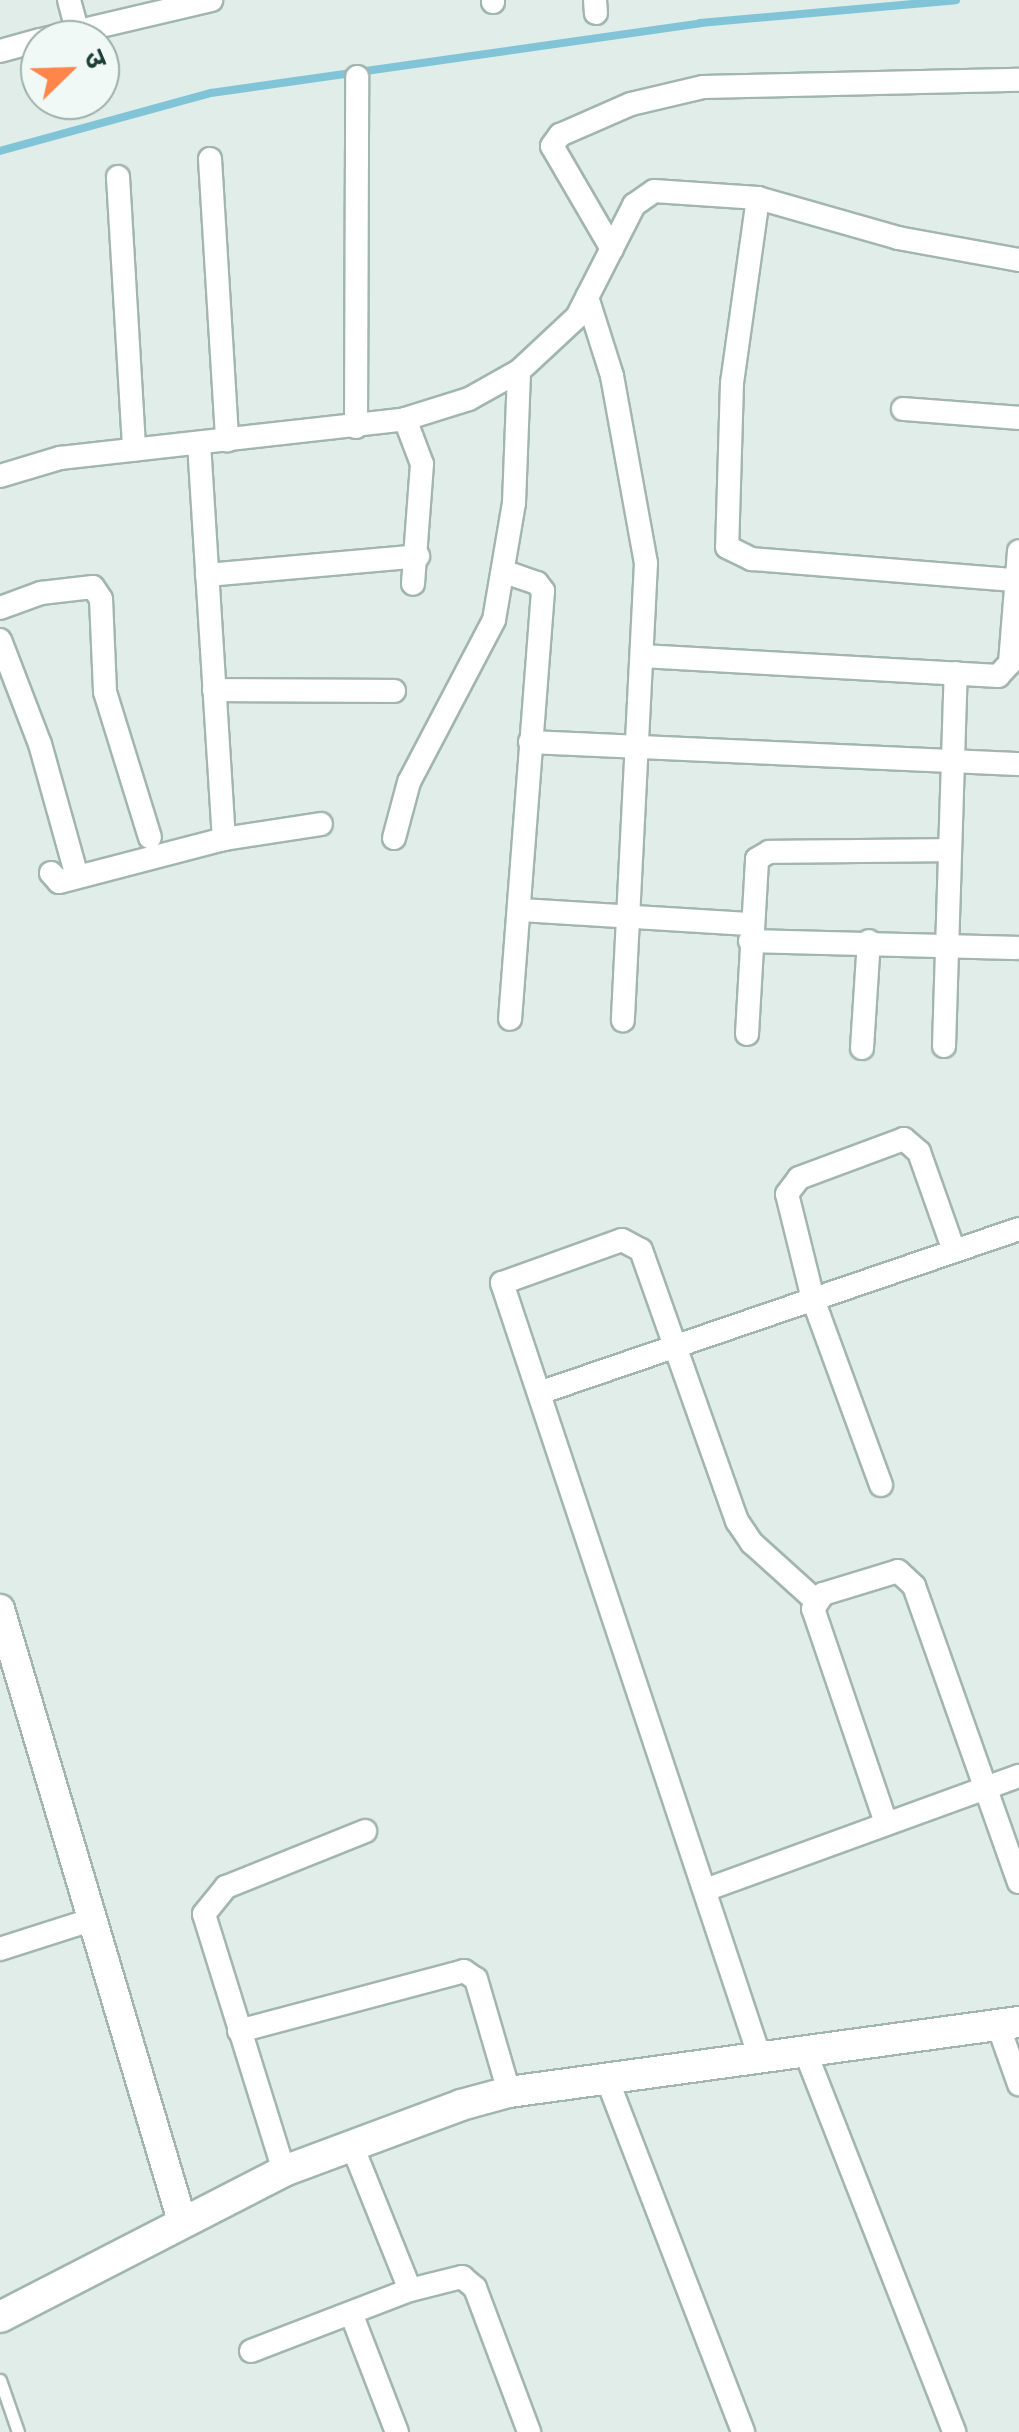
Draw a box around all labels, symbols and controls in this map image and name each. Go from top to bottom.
north arrow [20,20,120,120]
text: उ [77,45,115,73]

